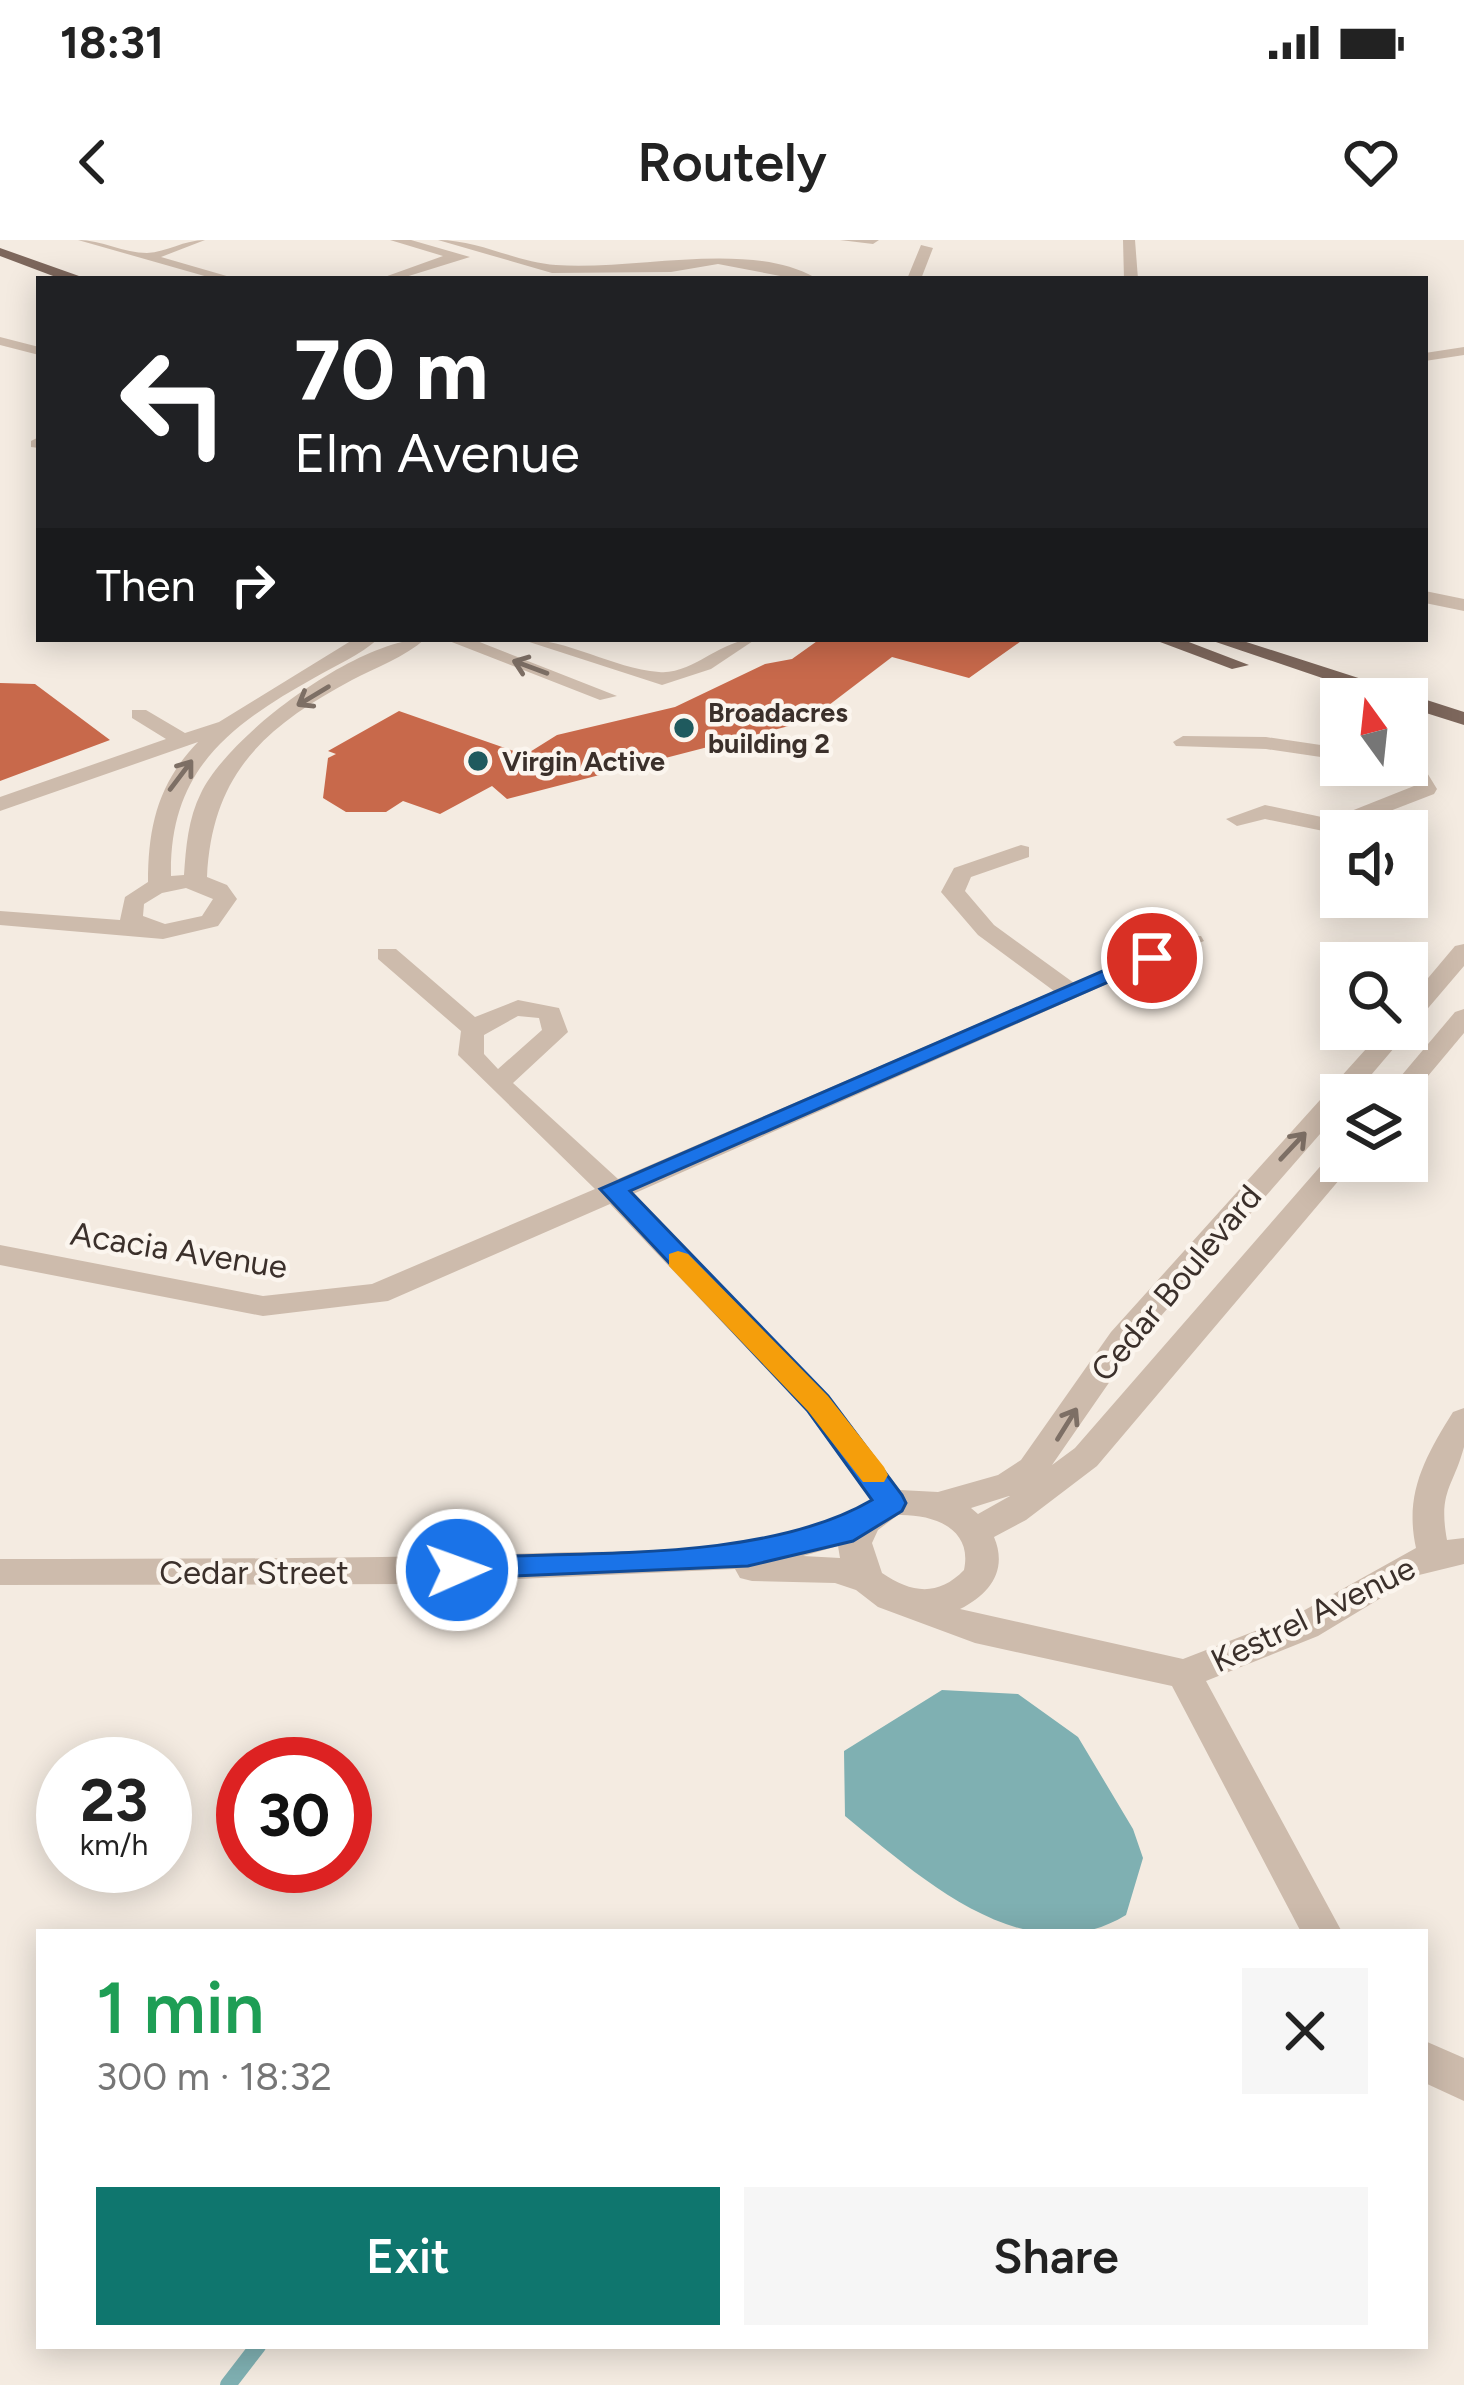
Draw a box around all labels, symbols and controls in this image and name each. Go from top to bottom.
text: 18:31 [60,15,164,69]
icon: back [60,129,126,195]
icon: heart [1338,129,1404,195]
text: Routely [637,130,827,195]
text: 70 m [294,319,488,420]
icon: left [96,324,252,480]
text: Elm Avenue [294,421,580,486]
icon: right [220,552,286,618]
text: Then [96,558,196,612]
one-way arrow [513,655,550,677]
north arrow [1320,678,1428,786]
map controls [1320,678,1428,1182]
one-way arrow [297,684,331,708]
place label: Broadacres building 2 [708,696,848,760]
marker: Broadacres building 2 [671,715,697,741]
place label: Virgin Active [502,745,665,778]
marker: Virgin Active [465,748,491,774]
one-way arrow [167,759,194,791]
button: sound [1320,810,1428,918]
pin [1101,907,1203,1009]
icon: arrive [1119,925,1185,991]
button: search [1320,942,1428,1050]
button: layers [1320,1074,1428,1182]
one-way arrow [1278,1132,1306,1162]
street label: Cedar Boulevard [1083,1177,1269,1389]
street label: Acacia Avenue [68,1214,290,1286]
one-way arrow [1055,1408,1079,1442]
position arrow [394,1507,520,1633]
street label: Kestrel Avenue [1205,1548,1421,1680]
street label: Cedar Street [159,1553,349,1592]
speed limit sign: 30 [216,1737,372,1893]
text: 23 [80,1764,148,1836]
text: km/h [80,1826,148,1863]
text: 1 min [96,1965,264,2051]
button: close [1242,1968,1368,2094]
text: 300 m · 18:32 [96,2053,332,2100]
button: Exit [96,2187,720,2325]
button: Share [744,2187,1368,2325]

